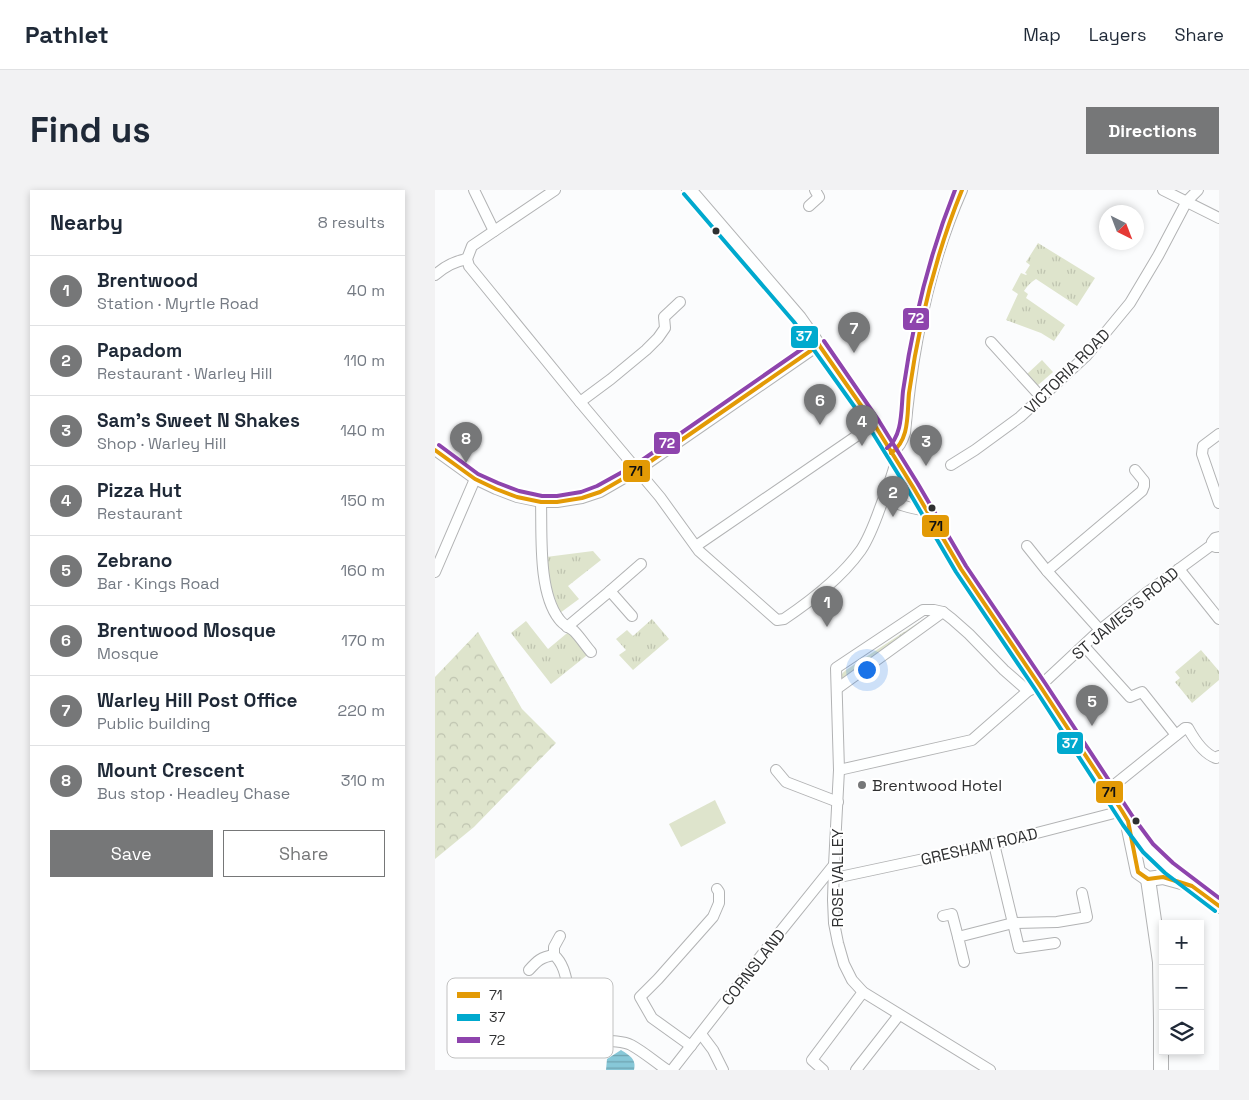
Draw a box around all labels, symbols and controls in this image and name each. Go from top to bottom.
text: Pathlet [25,19,109,50]
text: Map [1023,23,1061,46]
text: Layers [1089,23,1146,46]
text: Share [1174,23,1224,46]
button: Directions [1086,107,1219,154]
text: Find us [30,108,151,152]
north arrow [1099,205,1144,250]
text: Nearby [50,209,123,236]
text: 8 results [318,212,385,233]
unlabelled marker [711,226,721,236]
text: Brentwood [97,268,198,293]
text: 1 [62,280,70,301]
text: 40 m [347,280,385,301]
text: Station · Myrtle Road [97,293,259,314]
line badge: 72 [902,307,930,331]
text: 72 [908,309,924,327]
pin: 7 [838,312,870,353]
street label: VICTORIA ROAD [1020,324,1115,419]
line badge: 37 [790,325,819,349]
text: 37 [796,327,812,345]
text: Papadom [97,338,182,363]
text: 2 [61,350,71,371]
text: 110 m [343,350,385,371]
text: Restaurant · Warley Hill [97,363,273,384]
pin: 6 [804,384,836,425]
pin: 4 [846,405,878,446]
text: Sam's Sweet N Shakes [97,408,300,433]
text: 3 [61,420,71,441]
text: 140 m [340,420,385,441]
pin: 8 [450,422,482,463]
pin: 3 [910,425,942,466]
line badge: 72 [653,431,681,455]
text: Shop · Warley Hill [97,433,227,454]
text: 72 [659,434,675,452]
line badge: 71 [622,459,651,483]
text: 71 [629,462,643,480]
pin: 2 [877,476,909,517]
text: Pizza Hut [97,478,182,503]
text: 4 [61,490,71,511]
text: 150 m [341,490,385,511]
text: Restaurant [97,503,183,524]
unlabelled marker [927,503,937,513]
line badge: 71 [921,514,950,538]
text: 71 [929,517,943,535]
text: Zebrano [97,548,173,573]
text: 5 [61,560,71,581]
text: 160 m [340,560,385,581]
street label: ST JAMES'S ROAD [1067,562,1183,664]
text: Bar · Kings Road [97,573,220,594]
pin: 1 [811,586,843,627]
text: Brentwood Mosque [97,618,276,643]
text: 6 [61,630,71,651]
text: 170 m [341,630,385,651]
text: Mosque [97,643,159,664]
your location [854,657,880,683]
pin: 5 [1076,685,1108,726]
text: Warley Hill Post Office [97,688,298,713]
text: 7 [62,700,70,721]
text: 220 m [338,700,385,721]
text: Public building [97,713,210,734]
line badge: 37 [1056,731,1084,755]
text: 37 [1062,734,1078,752]
text: Mount Crescent [97,758,245,783]
text: 8 [61,770,71,791]
text: 310 m [341,770,385,791]
place label: Brentwood Hotel [872,775,1002,796]
marker: Brentwood Hotel [856,779,868,791]
line badge: 71 [1095,780,1124,804]
text: Bus stop · Headley Chase [97,783,290,804]
text: 71 [1102,783,1116,801]
unlabelled marker [1131,816,1141,826]
street label: GRESHAM ROAD [919,823,1040,870]
street label: ROSE VALLEY [827,828,848,927]
button: Save [50,830,213,877]
button: Share [223,830,385,877]
map controls [1159,920,1204,1055]
button: + [1159,920,1204,965]
street label: CORNSLAND [717,925,790,1010]
button: − [1159,965,1204,1010]
legend [447,978,613,1058]
text: 71 [489,986,503,1004]
text: 37 [489,1008,505,1026]
button: layers [1159,1010,1204,1055]
text: 72 [489,1031,505,1049]

